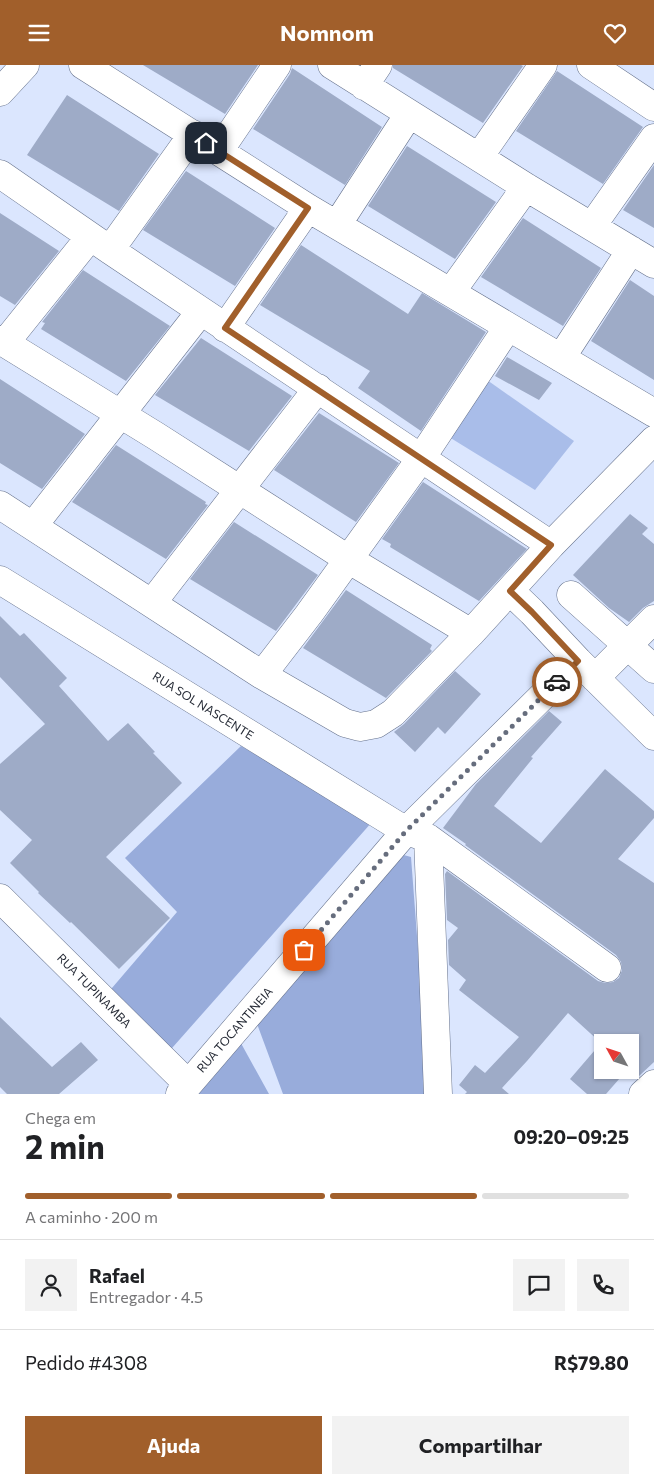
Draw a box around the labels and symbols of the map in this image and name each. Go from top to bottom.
pin [185,122,227,164]
courier [532,657,582,707]
street label: RUA SOL NASCENTE [150,668,257,742]
pin [283,929,325,971]
street label: RUA TUPINAMBA [55,950,135,1030]
street label: RUA TOCANTINEIA [193,984,275,1075]
north arrow [594,1034,639,1079]

